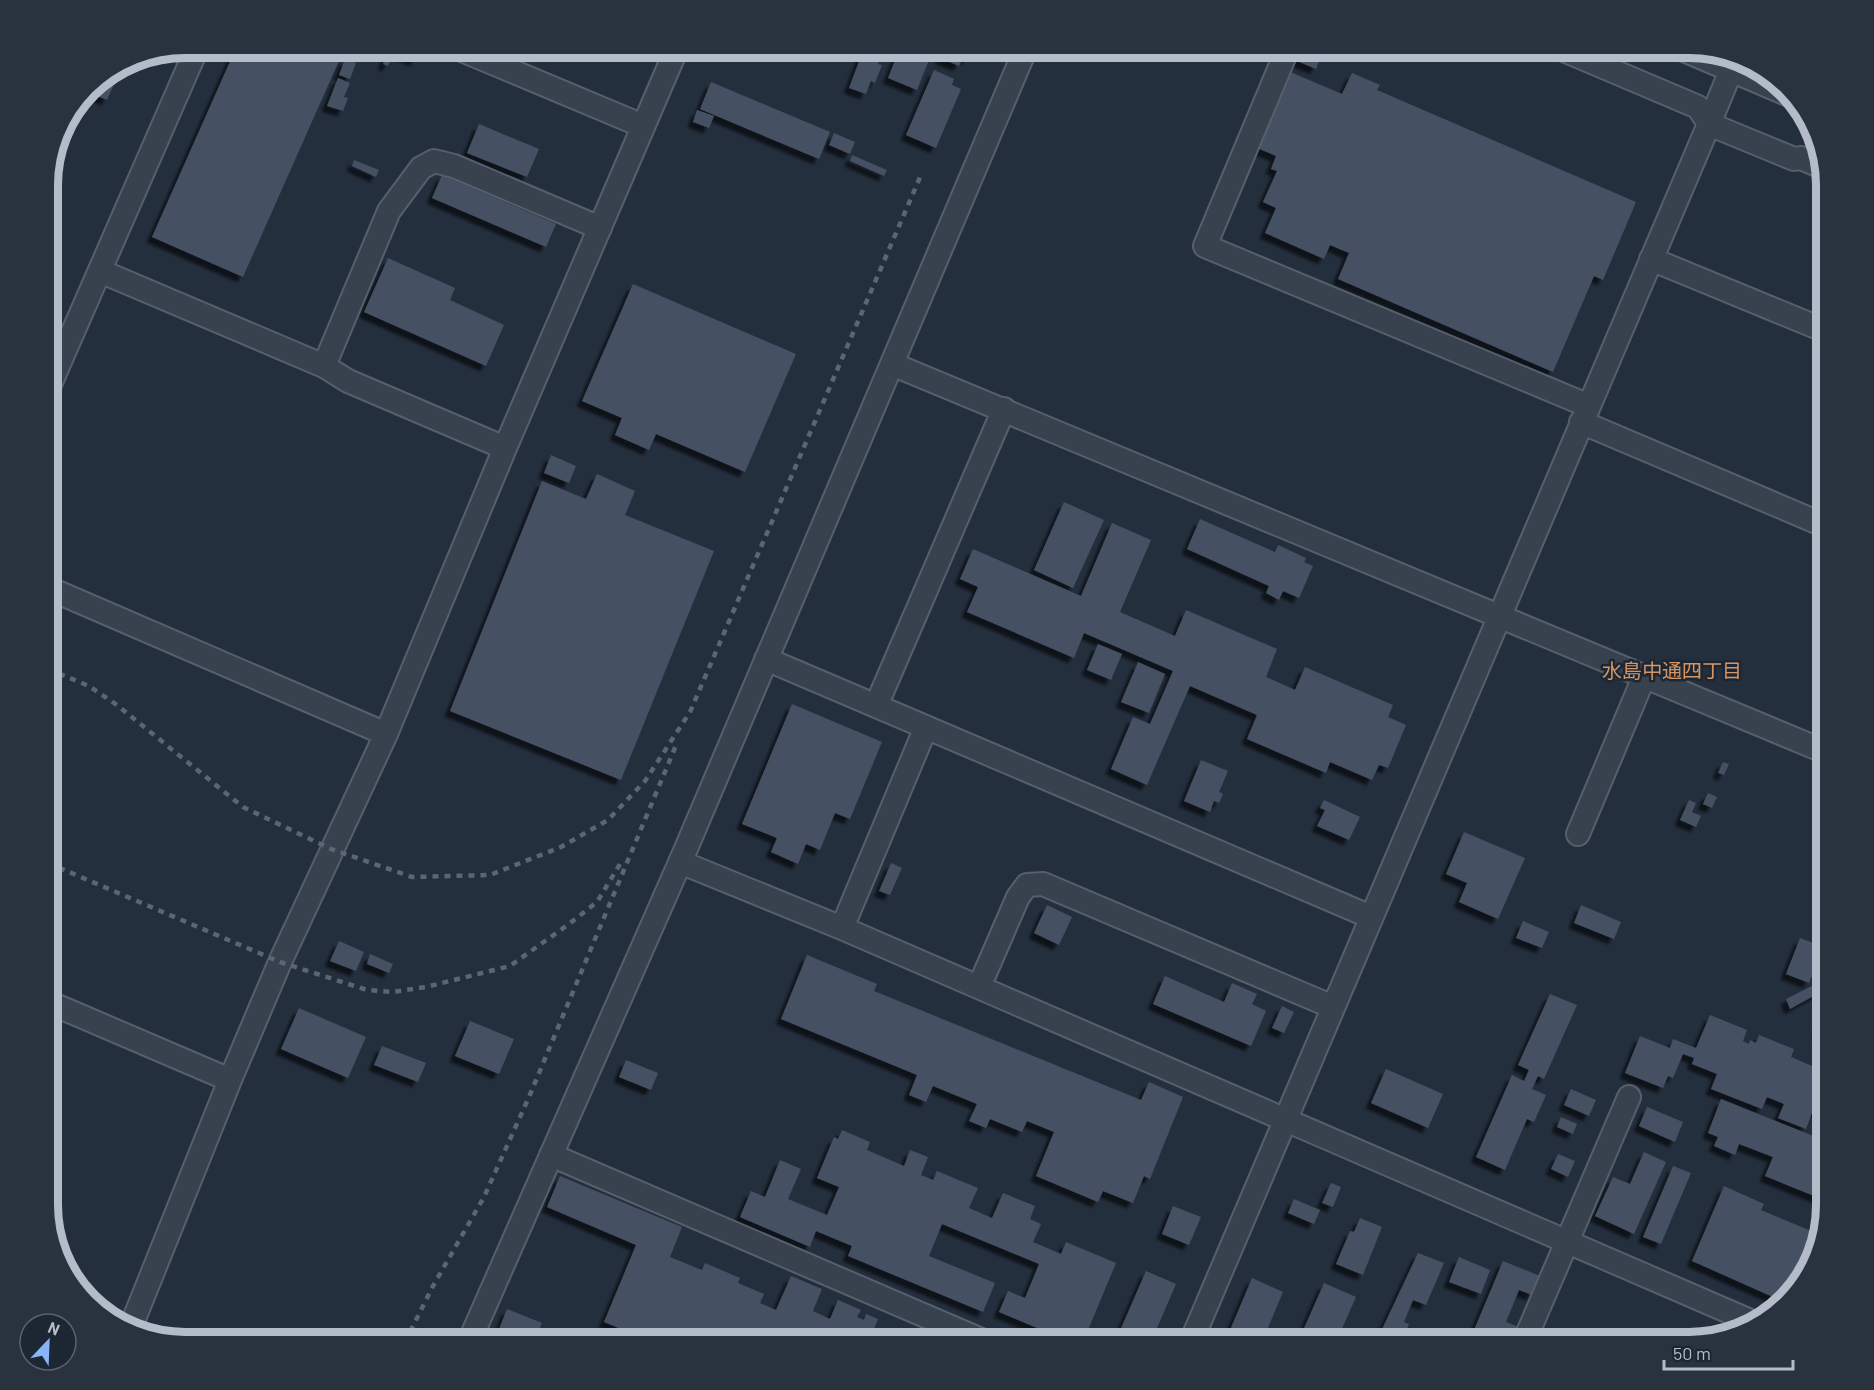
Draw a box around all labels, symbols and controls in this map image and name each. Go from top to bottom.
district label: 水島中通四丁目 [1602,658,1742,682]
north arrow [18,1312,78,1372]
text: N [45,1317,63,1339]
scale bar [1664,1333,1793,1371]
text: 50 m [1673,1342,1711,1364]

